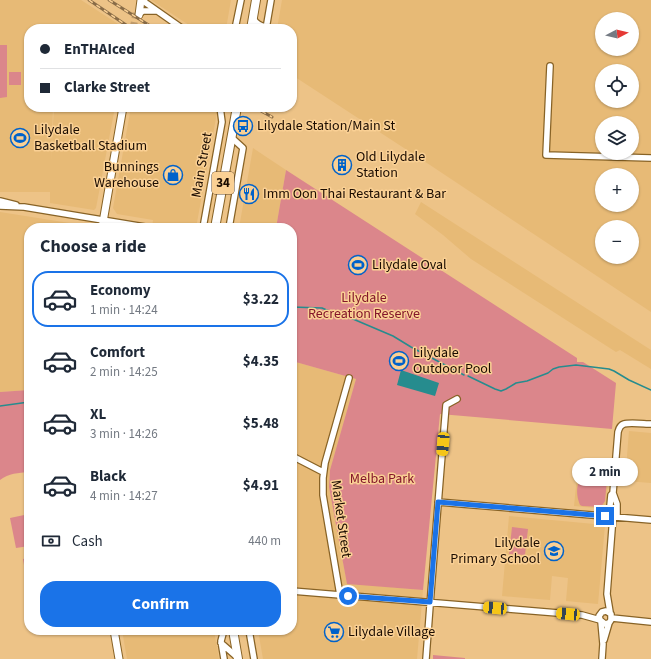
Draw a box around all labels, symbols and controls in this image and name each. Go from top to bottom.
north arrow [595,12,639,56]
map controls [595,12,639,264]
text: EnTHAIced [64,39,135,60]
button: locate [595,64,639,108]
text: Clarke Street [64,77,150,98]
bus stop icon: Lilydale Station/Main St [232,115,254,137]
place label: Lilydale Station/Main St [257,116,395,136]
button: layers [595,116,639,160]
place label: Lilydale Basketball Stadium [34,120,147,156]
sports icon: Lilydale Basketball Stadium [9,127,31,149]
street label: Main Street [186,130,218,199]
place label: Old Lilydale Station [356,147,425,183]
building icon: Old Lilydale Station [331,154,353,176]
place label: Bunnings Warehouse [94,157,159,193]
shop icon: Bunnings Warehouse [162,164,184,186]
button: + [595,168,639,212]
road number: 34 [212,172,234,194]
restaurant icon: Imm Oon Thai Restaurant & Bar [238,183,260,205]
place label: Imm Oon Thai Restaurant & Bar [263,184,446,204]
button: − [595,220,639,264]
text: Choose a ride [40,234,146,259]
sports icon: Lilydale Oval [347,254,369,276]
place label: Lilydale Oval [372,255,447,275]
text: Economy [90,280,151,301]
icon: car [42,281,78,317]
park label: Lilydale Recreation Reserve [308,288,420,324]
text: $3.22 [243,289,279,310]
text: 1 min · 14:24 [90,301,158,319]
text: Comfort [90,342,145,363]
icon: car [42,343,78,379]
place label: Lilydale Outdoor Pool [413,343,492,379]
sports icon: Lilydale Outdoor Pool [388,350,410,372]
text: $4.35 [243,351,279,372]
text: 2 min · 14:25 [90,363,158,381]
text: XL [90,404,106,425]
icon: car [42,405,78,441]
text: $5.48 [243,413,279,434]
text: 3 min · 14:26 [90,425,158,443]
car [436,432,450,456]
callout: 2 min [572,458,638,486]
text: 2 min [589,463,621,481]
text: Black [90,466,127,487]
icon: car [42,467,78,503]
park label: Melba Park [350,469,414,489]
text: $4.91 [243,475,279,496]
street label: Market Street [326,479,356,559]
text: 4 min · 14:27 [90,487,158,505]
route end [596,507,614,525]
icon: cash [40,530,62,552]
text: Cash [72,531,103,552]
text: 440 m [248,532,281,550]
place label: Lilydale Primary School [450,533,540,569]
school or university icon: Lilydale Primary School [543,540,565,562]
button: Confirm [40,581,281,627]
route start [339,587,357,605]
car [483,601,507,615]
car [556,607,580,621]
supermarket icon: Lilydale Village [323,621,345,643]
place label: Lilydale Village [348,622,435,642]

